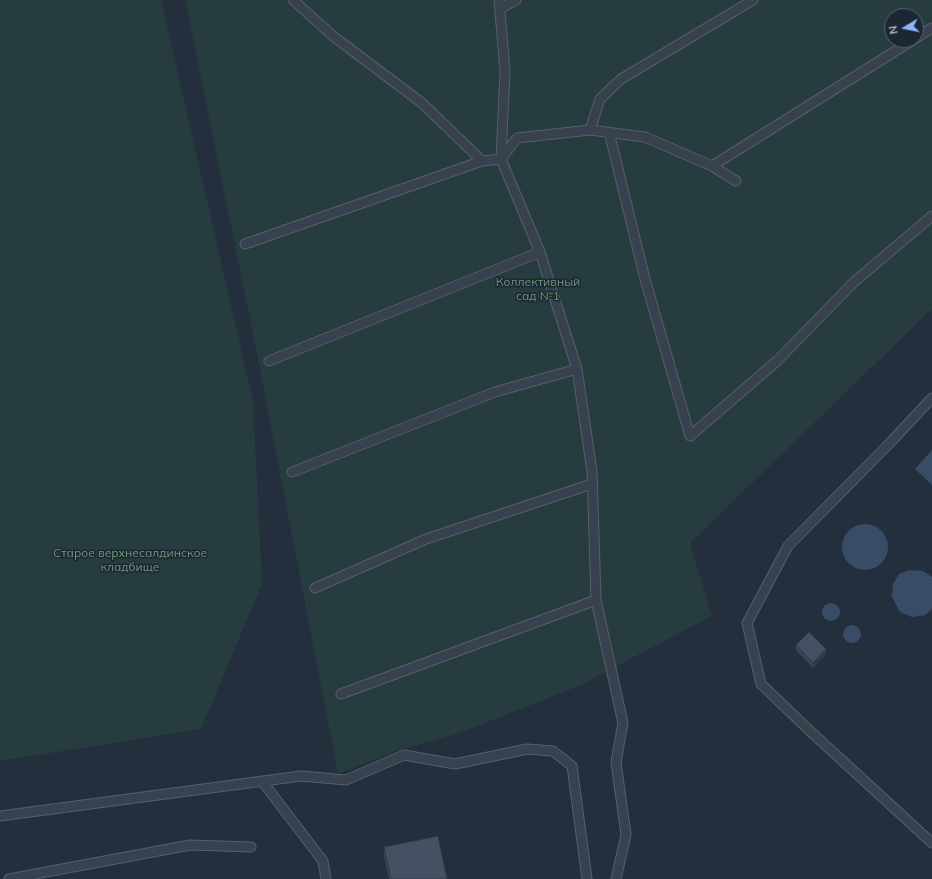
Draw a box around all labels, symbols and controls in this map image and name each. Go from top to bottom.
north arrow [884,8,924,48]
text: N [886,25,901,35]
park label: Коллективный сад №1 [496,275,580,303]
park label: Старое верхнесалдинское кладбище [53,546,207,574]

